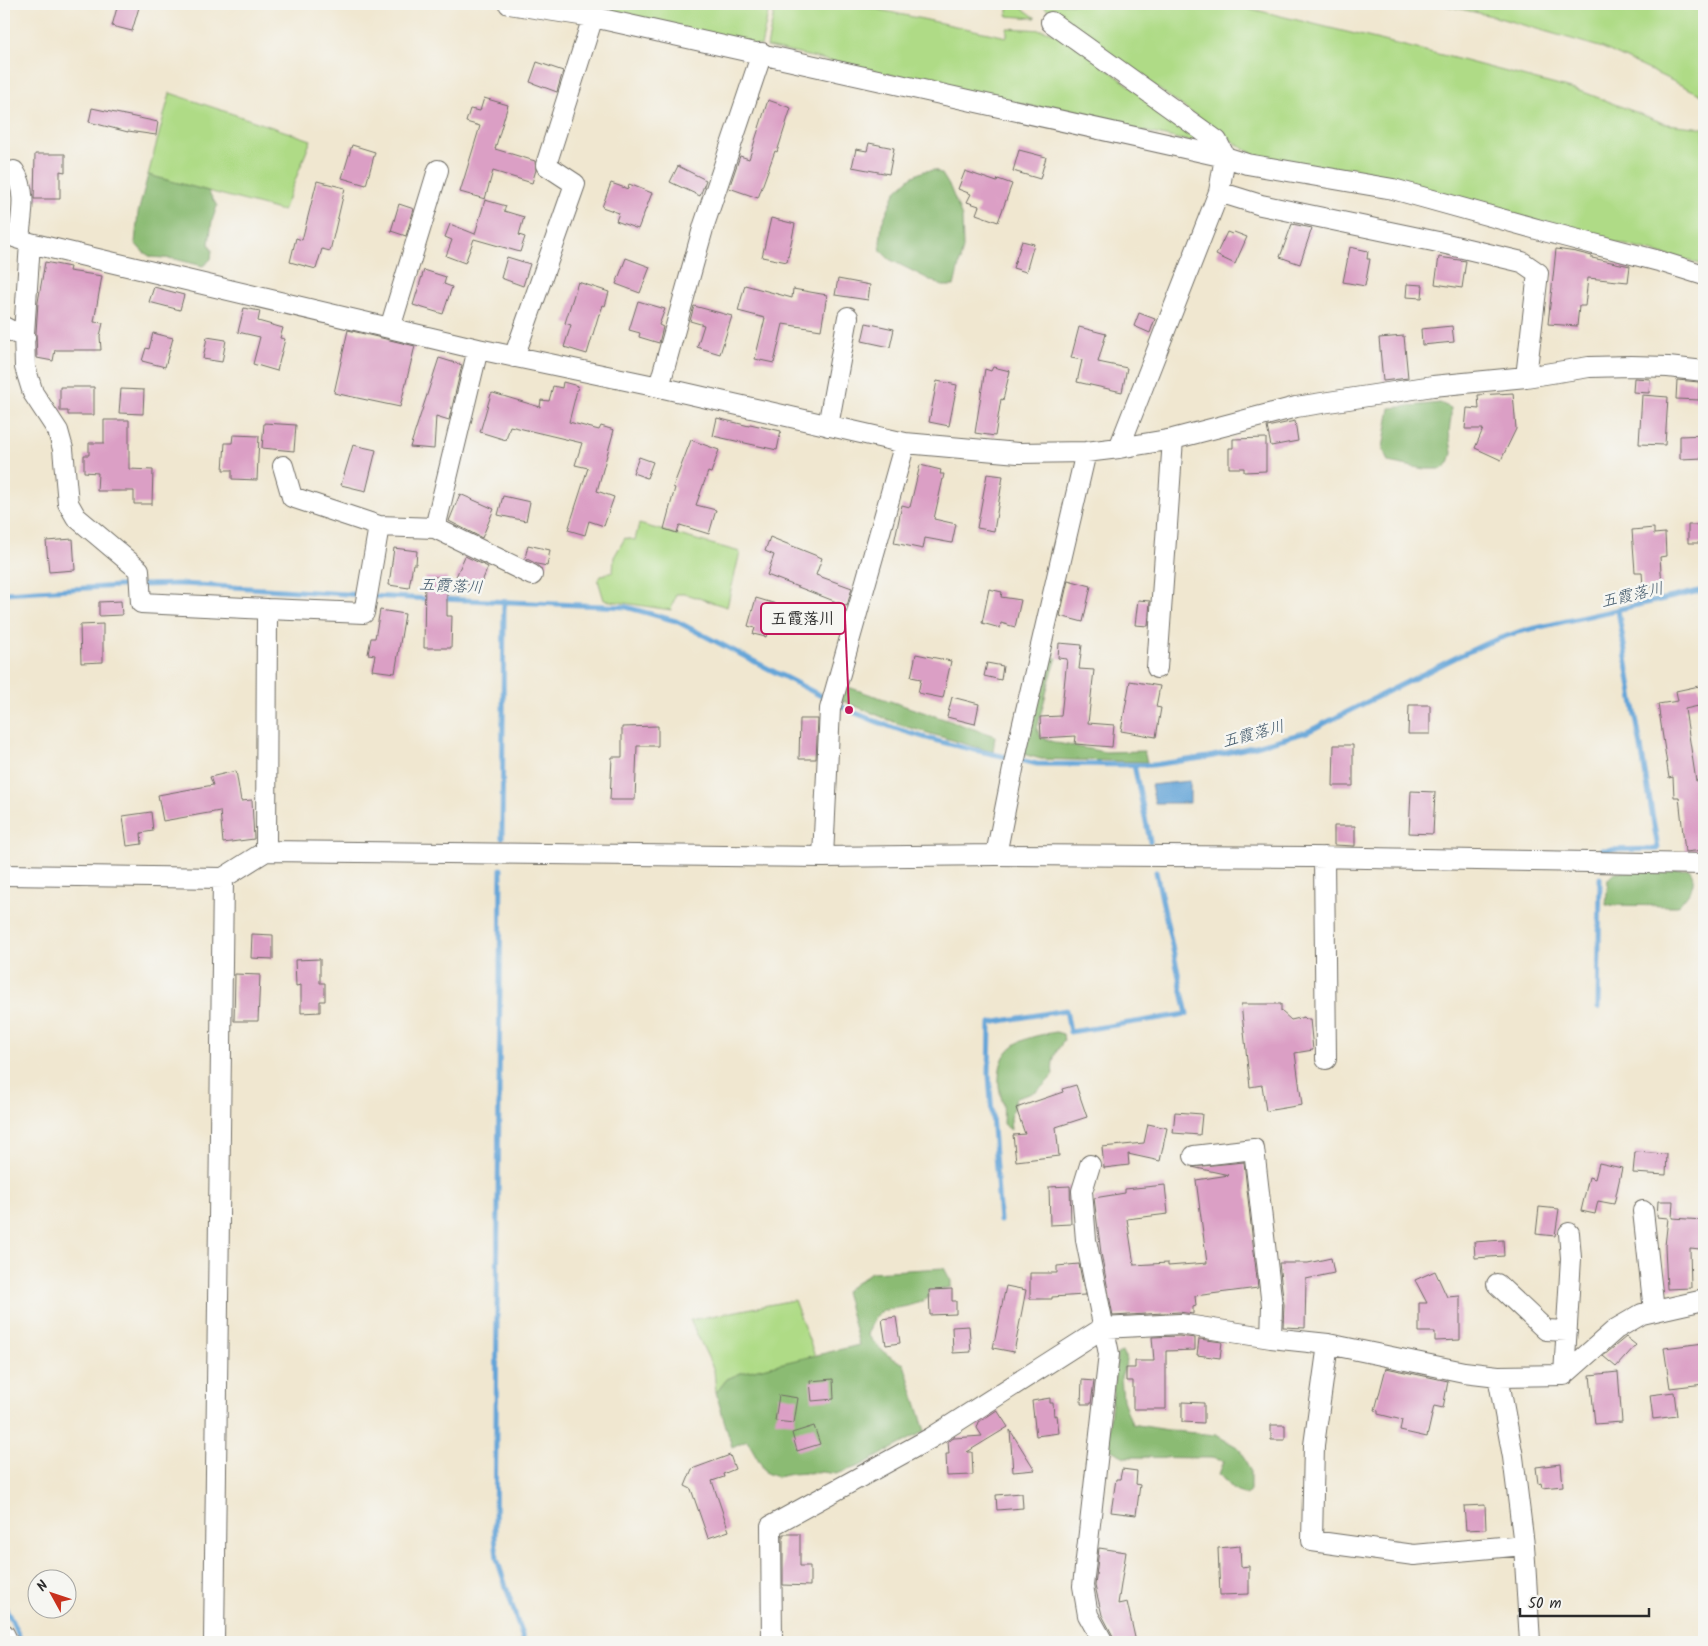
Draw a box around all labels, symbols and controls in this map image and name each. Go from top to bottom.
water label: 五霞落川 [418,572,484,601]
water label: 五霞落川 [1598,576,1666,615]
callout: 五霞落川 [761,603,845,634]
text: 五霞落川 [771,607,835,632]
water label: 五霞落川 [1219,714,1288,755]
north arrow [28,1568,78,1618]
text: N [32,1576,54,1597]
scale bar [1520,1586,1649,1618]
text: 50 m [1528,1592,1562,1616]

